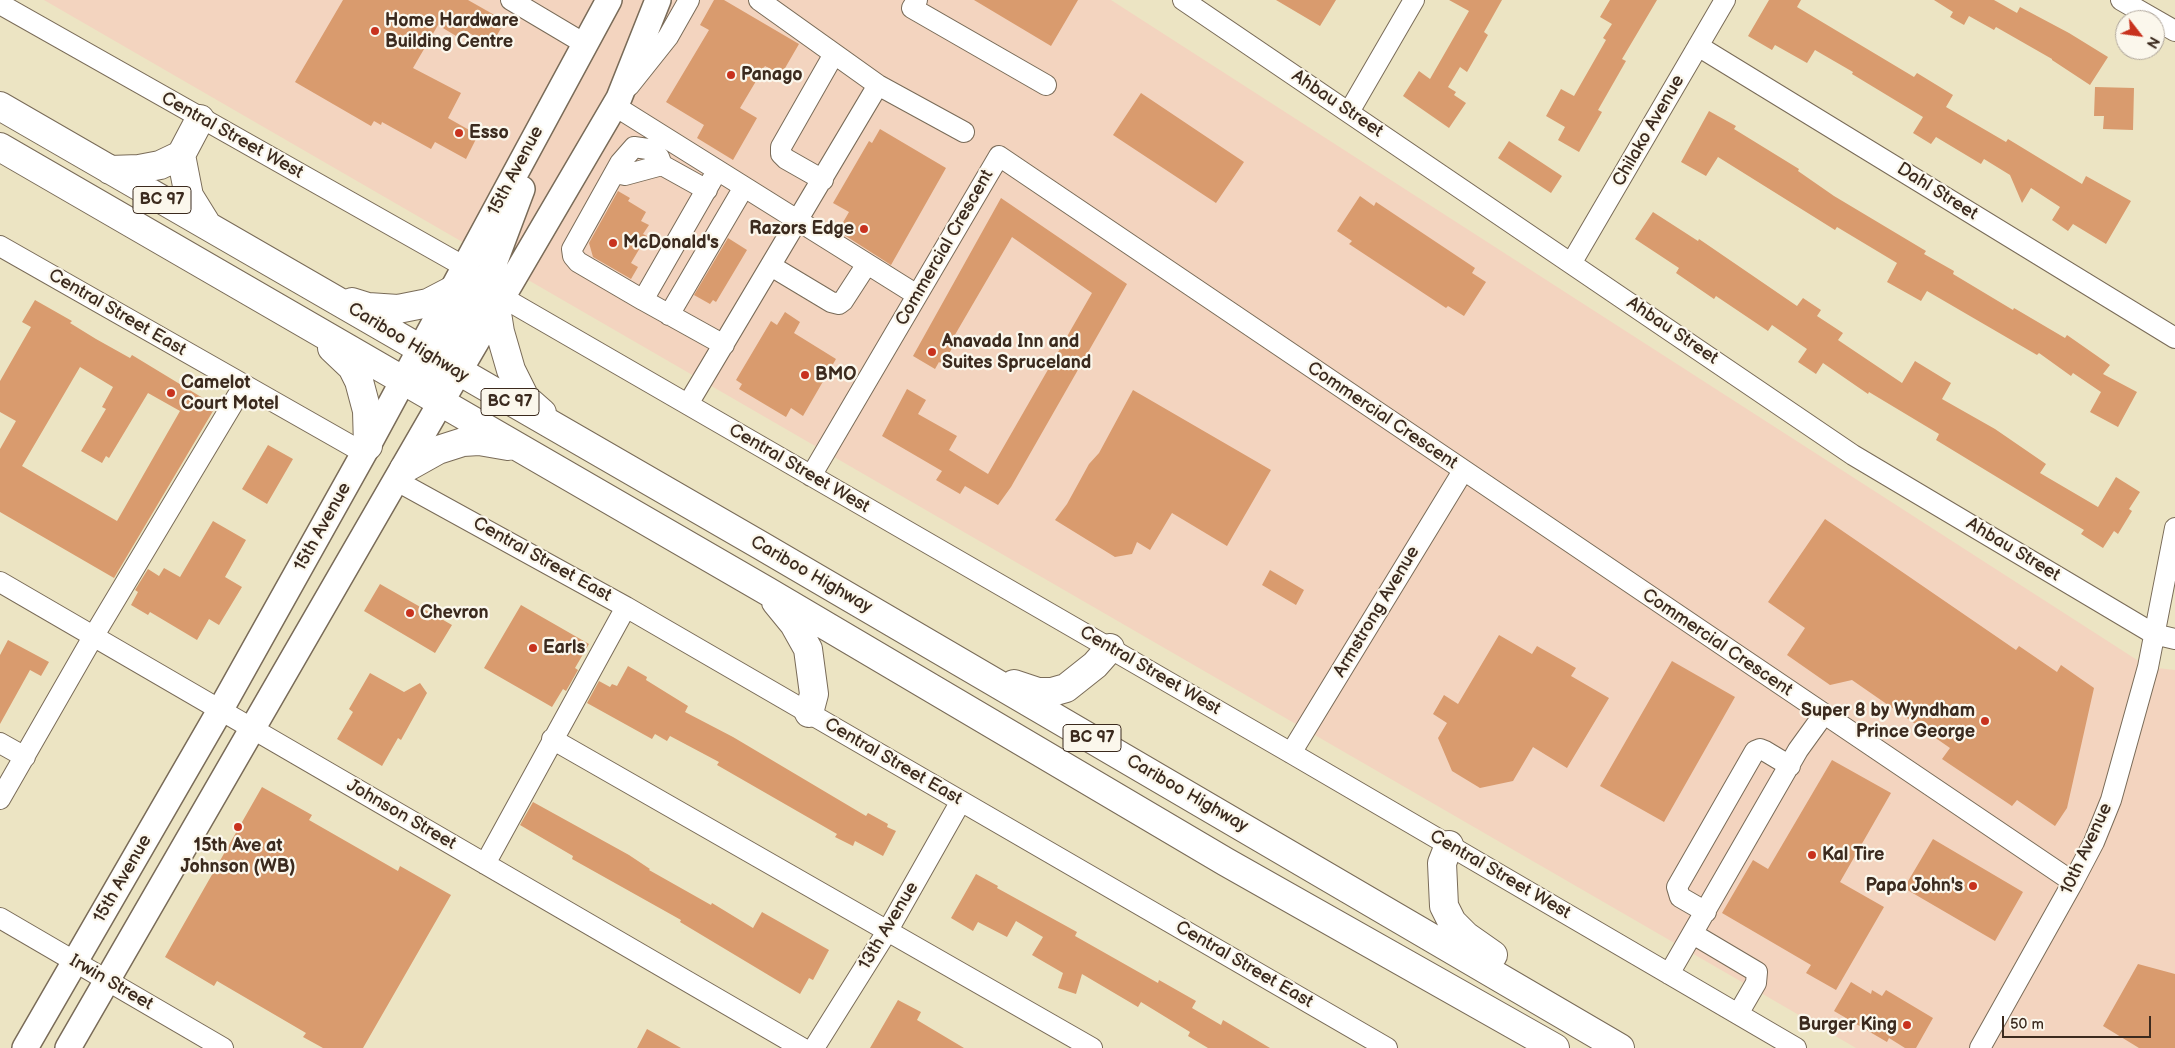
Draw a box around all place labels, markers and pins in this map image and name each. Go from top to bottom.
place label: Home Hardware Building Centre [385,10,519,52]
marker: Home Hardware Building Centre [369,25,381,37]
place label: Panago [741,64,803,86]
marker: Panago [725,69,737,81]
place label: Esso [469,122,509,144]
marker: Esso [453,127,465,139]
place label: Razors Edge [749,218,854,240]
marker: Razors Edge [858,223,870,235]
place label: McDonald's [623,232,719,254]
marker: McDonald's [607,237,619,249]
place label: Anavada Inn and Suites Spruceland [942,331,1091,374]
marker: Anavada Inn and Suites Spruceland [926,346,938,358]
place label: BMO [815,364,856,386]
marker: BMO [799,369,811,381]
place label: Camelot Court Motel [181,372,279,414]
marker: Camelot Court Motel [165,387,177,399]
place label: Chevron [420,602,489,624]
marker: Chevron [404,607,416,619]
place label: Earls [543,637,585,659]
marker: Earls [527,642,539,654]
place label: Super 8 by Wyndham Prince George [1801,700,1975,742]
marker: Super 8 by Wyndham Prince George [1979,715,1991,727]
marker: 15th Ave at Johnson (WB) [232,821,244,833]
place label: 15th Ave at Johnson (WB) [180,835,296,878]
place label: Kal Tire [1822,844,1884,866]
marker: Kal Tire [1806,849,1818,861]
place label: Papa John's [1865,875,1963,897]
marker: Papa John's [1967,880,1979,892]
place label: Burger King [1798,1014,1897,1036]
marker: Burger King [1901,1019,1913,1031]

